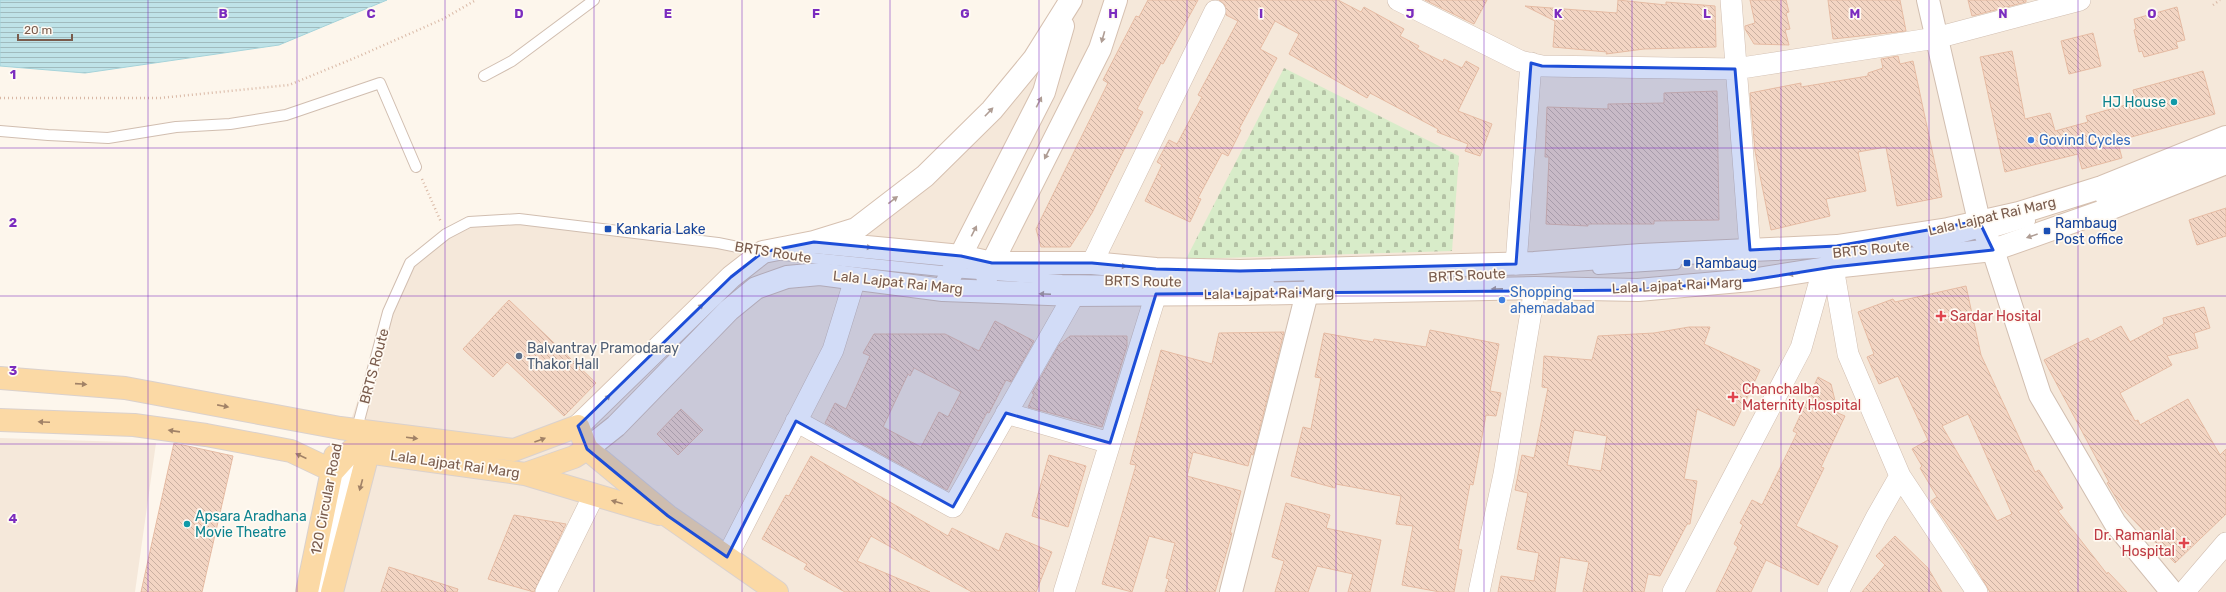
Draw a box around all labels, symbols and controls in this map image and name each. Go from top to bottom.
text: B [218,6,228,21]
text: C [366,6,376,21]
text: D [514,6,524,21]
text: E [664,6,672,21]
text: F [812,6,820,21]
text: G [960,6,970,21]
text: H [1108,6,1118,21]
text: I [1259,6,1263,21]
text: J [1406,6,1414,21]
text: K [1554,6,1563,21]
text: L [1703,6,1711,21]
text: M [1850,6,1860,21]
text: N [1998,6,2008,21]
text: O [2147,6,2157,21]
scale bar [18,16,72,42]
text: 20 m [24,23,52,37]
one-way arrow [1100,31,1106,43]
text: 1 [10,67,16,82]
place label: HJ House [2102,94,2166,111]
one-way arrow [1036,97,1042,108]
marker: HJ House [2169,97,2179,107]
one-way arrow [984,107,993,117]
place label: Govind Cycles [2039,132,2131,149]
marker: Govind Cycles [2026,135,2036,145]
one-way arrow [1044,148,1050,160]
street label: Lala Lajpat Rai Marg [1927,194,2058,239]
one-way arrow [888,196,899,205]
text: 2 [9,215,17,230]
place label: Rambaug Post office [2055,215,2124,248]
place label: Kankaria Lake [616,221,706,238]
marker: Kankaria Lake [603,224,613,234]
one-way arrow [971,225,977,237]
marker: Rambaug Post office [2042,226,2052,236]
one-way arrow [2026,233,2038,239]
street label: BRTS Route [1832,237,1911,262]
street label: BRTS Route [733,238,813,267]
one-way arrow [860,244,872,250]
place label: Rambaug [1695,255,1757,272]
marker: Rambaug [1682,258,1692,268]
one-way arrow [1115,263,1127,269]
street label: BRTS Route [1428,265,1506,286]
street label: Lala Lajpat Rai Marg [832,267,964,298]
one-way arrow [1788,271,1800,277]
street label: BRTS Route [1104,272,1182,291]
street label: Lala Lajpat Rai Marg [1611,274,1743,297]
street label: Lala Lajpat Rai Marg [1204,284,1334,303]
place label: Shopping ahemadabad [1510,284,1595,317]
one-way arrow [1490,286,1503,292]
one-way arrow [1039,290,1051,297]
marker: Shopping ahemadabad [1497,295,1507,305]
one-way arrow [694,303,704,313]
place label: Sardar Hosital [1950,308,2041,325]
marker: Sardar Hosital [1935,310,1947,322]
street label: BRTS Route [356,326,393,406]
place label: Balvantray Pramodaray Thakor Hall [527,340,679,373]
marker: Balvantray Pramodaray Thakor Hall [514,351,524,361]
text: 3 [9,363,18,378]
one-way arrow [75,381,87,388]
place label: Chanchalba Maternity Hospital [1742,381,1861,414]
marker: Chanchalba Maternity Hospital [1727,391,1739,403]
one-way arrow [601,394,611,404]
one-way arrow [217,403,229,409]
one-way arrow [37,419,50,425]
one-way arrow [168,428,180,434]
one-way arrow [406,435,418,441]
one-way arrow [534,437,546,443]
street label: 120 Circular Road [307,442,346,556]
street label: Lala Lajpat Rai Marg [389,447,521,482]
one-way arrow [295,453,307,459]
one-way arrow [357,478,363,491]
one-way arrow [611,498,624,504]
place label: Apsara Aradhana Movie Theatre [195,508,307,541]
text: 4 [9,511,18,526]
marker: Apsara Aradhana Movie Theatre [182,519,192,529]
place label: Dr. Ramanlal Hospital [2094,527,2175,560]
marker: Dr. Ramanlal Hospital [2178,537,2190,549]

